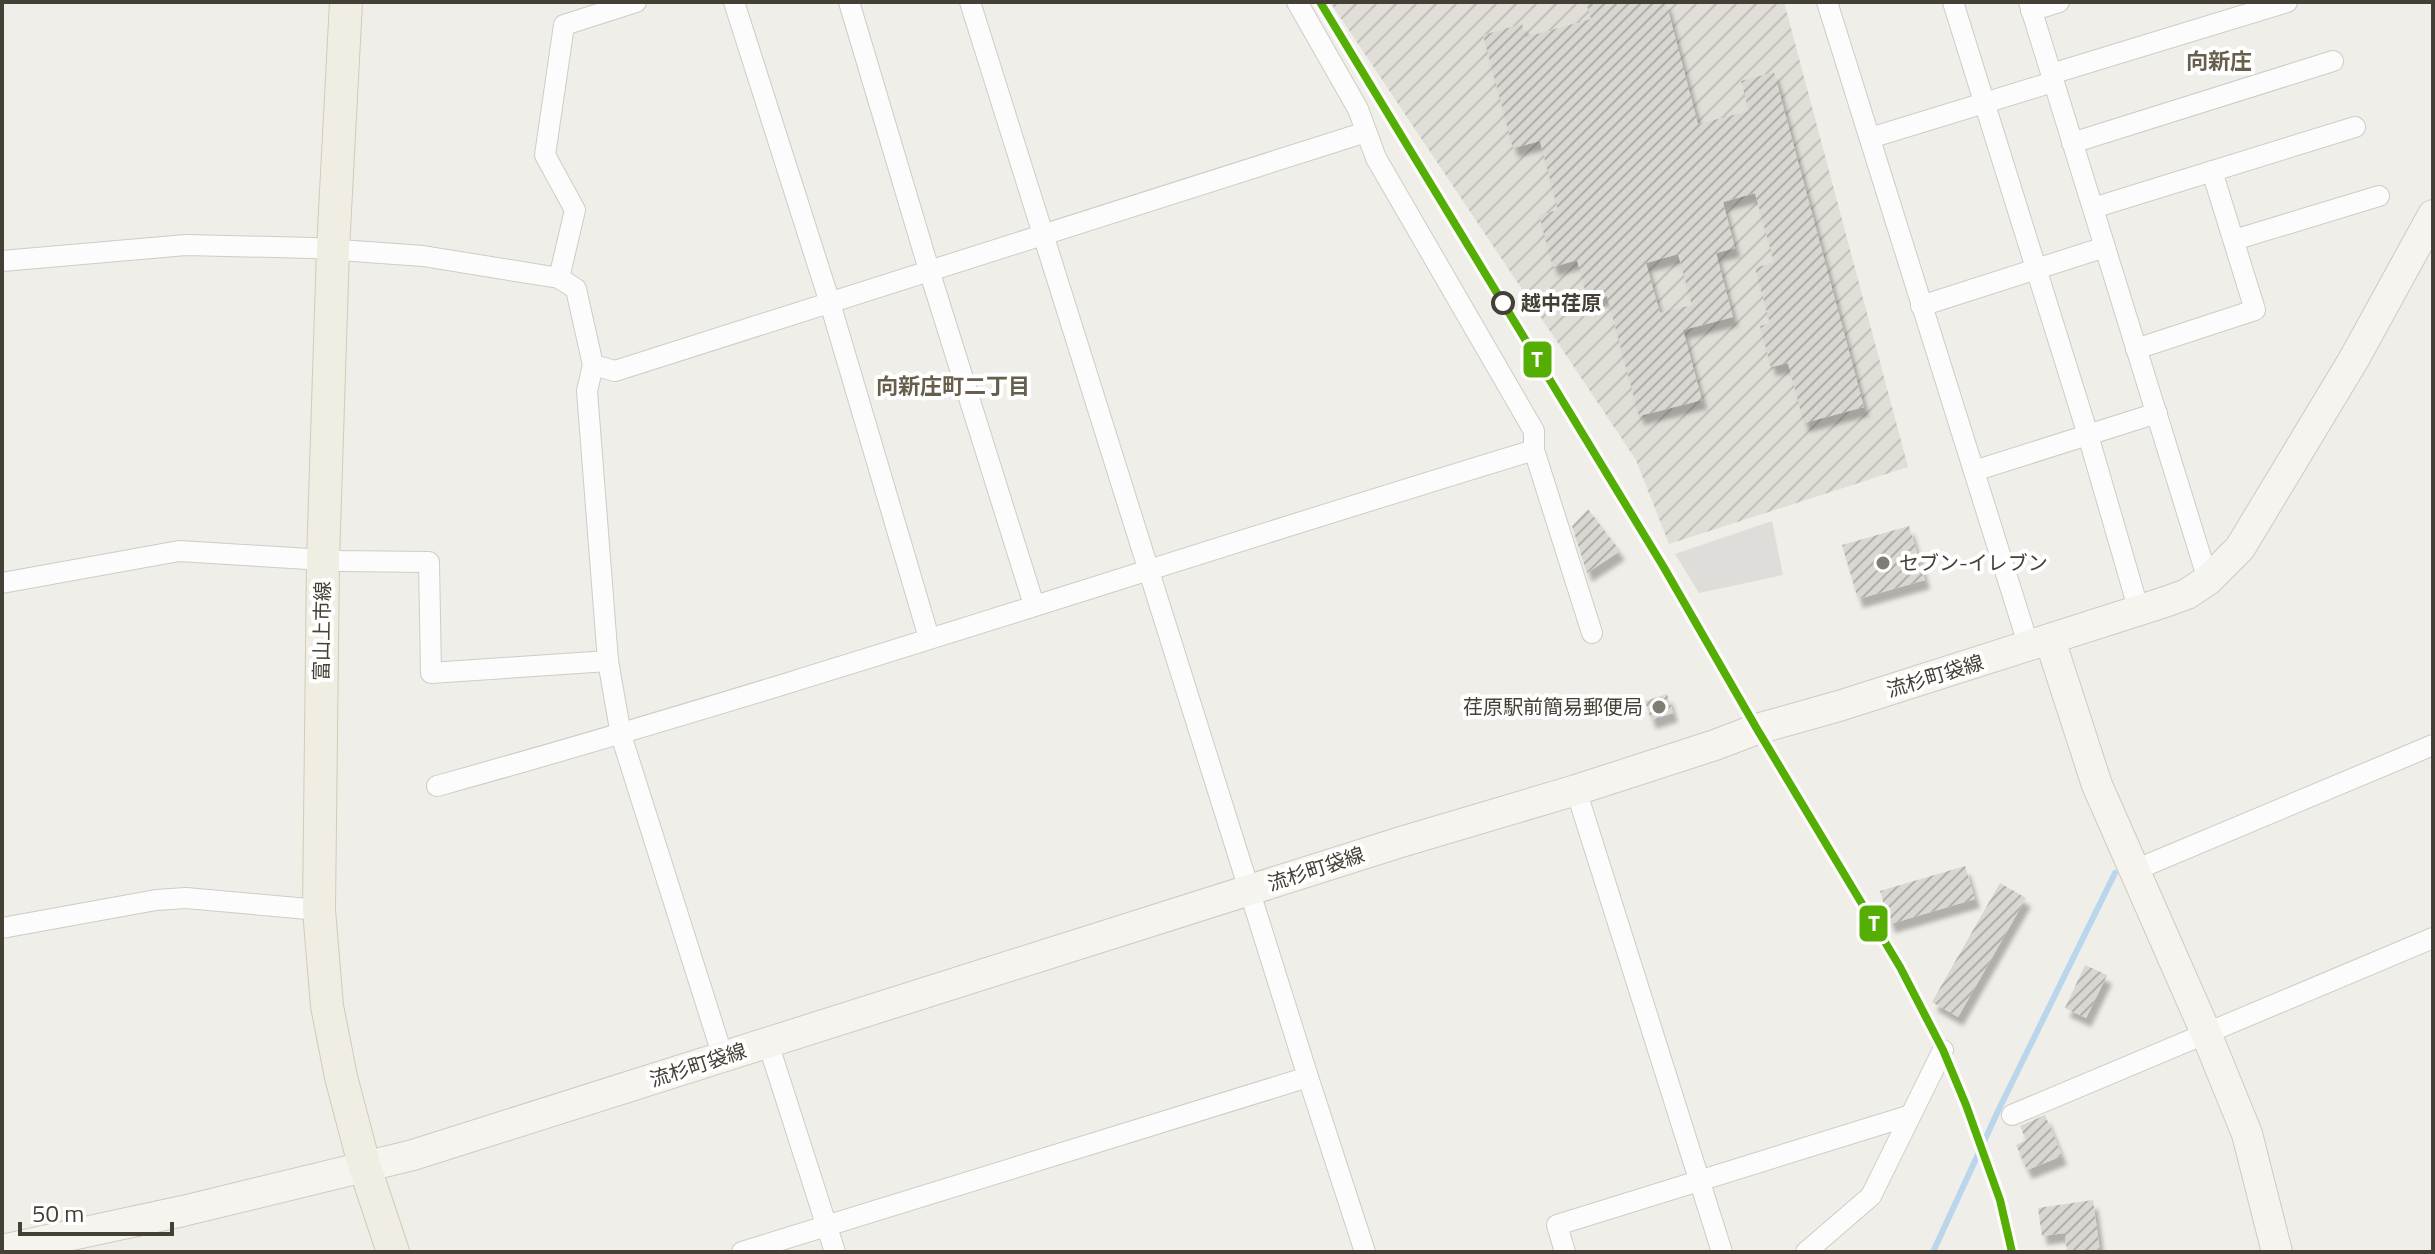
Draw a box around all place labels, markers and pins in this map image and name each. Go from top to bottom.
place label: 越中荏原 [1521,287,1601,318]
marker: 越中荏原 [1492,292,1514,314]
place label: セブン-イレブン [1899,547,2048,578]
marker: セブン-イレブン [1874,554,1892,572]
place label: 荏原駅前簡易郵便局 [1463,691,1643,722]
marker: 荏原駅前簡易郵便局 [1650,698,1668,716]

